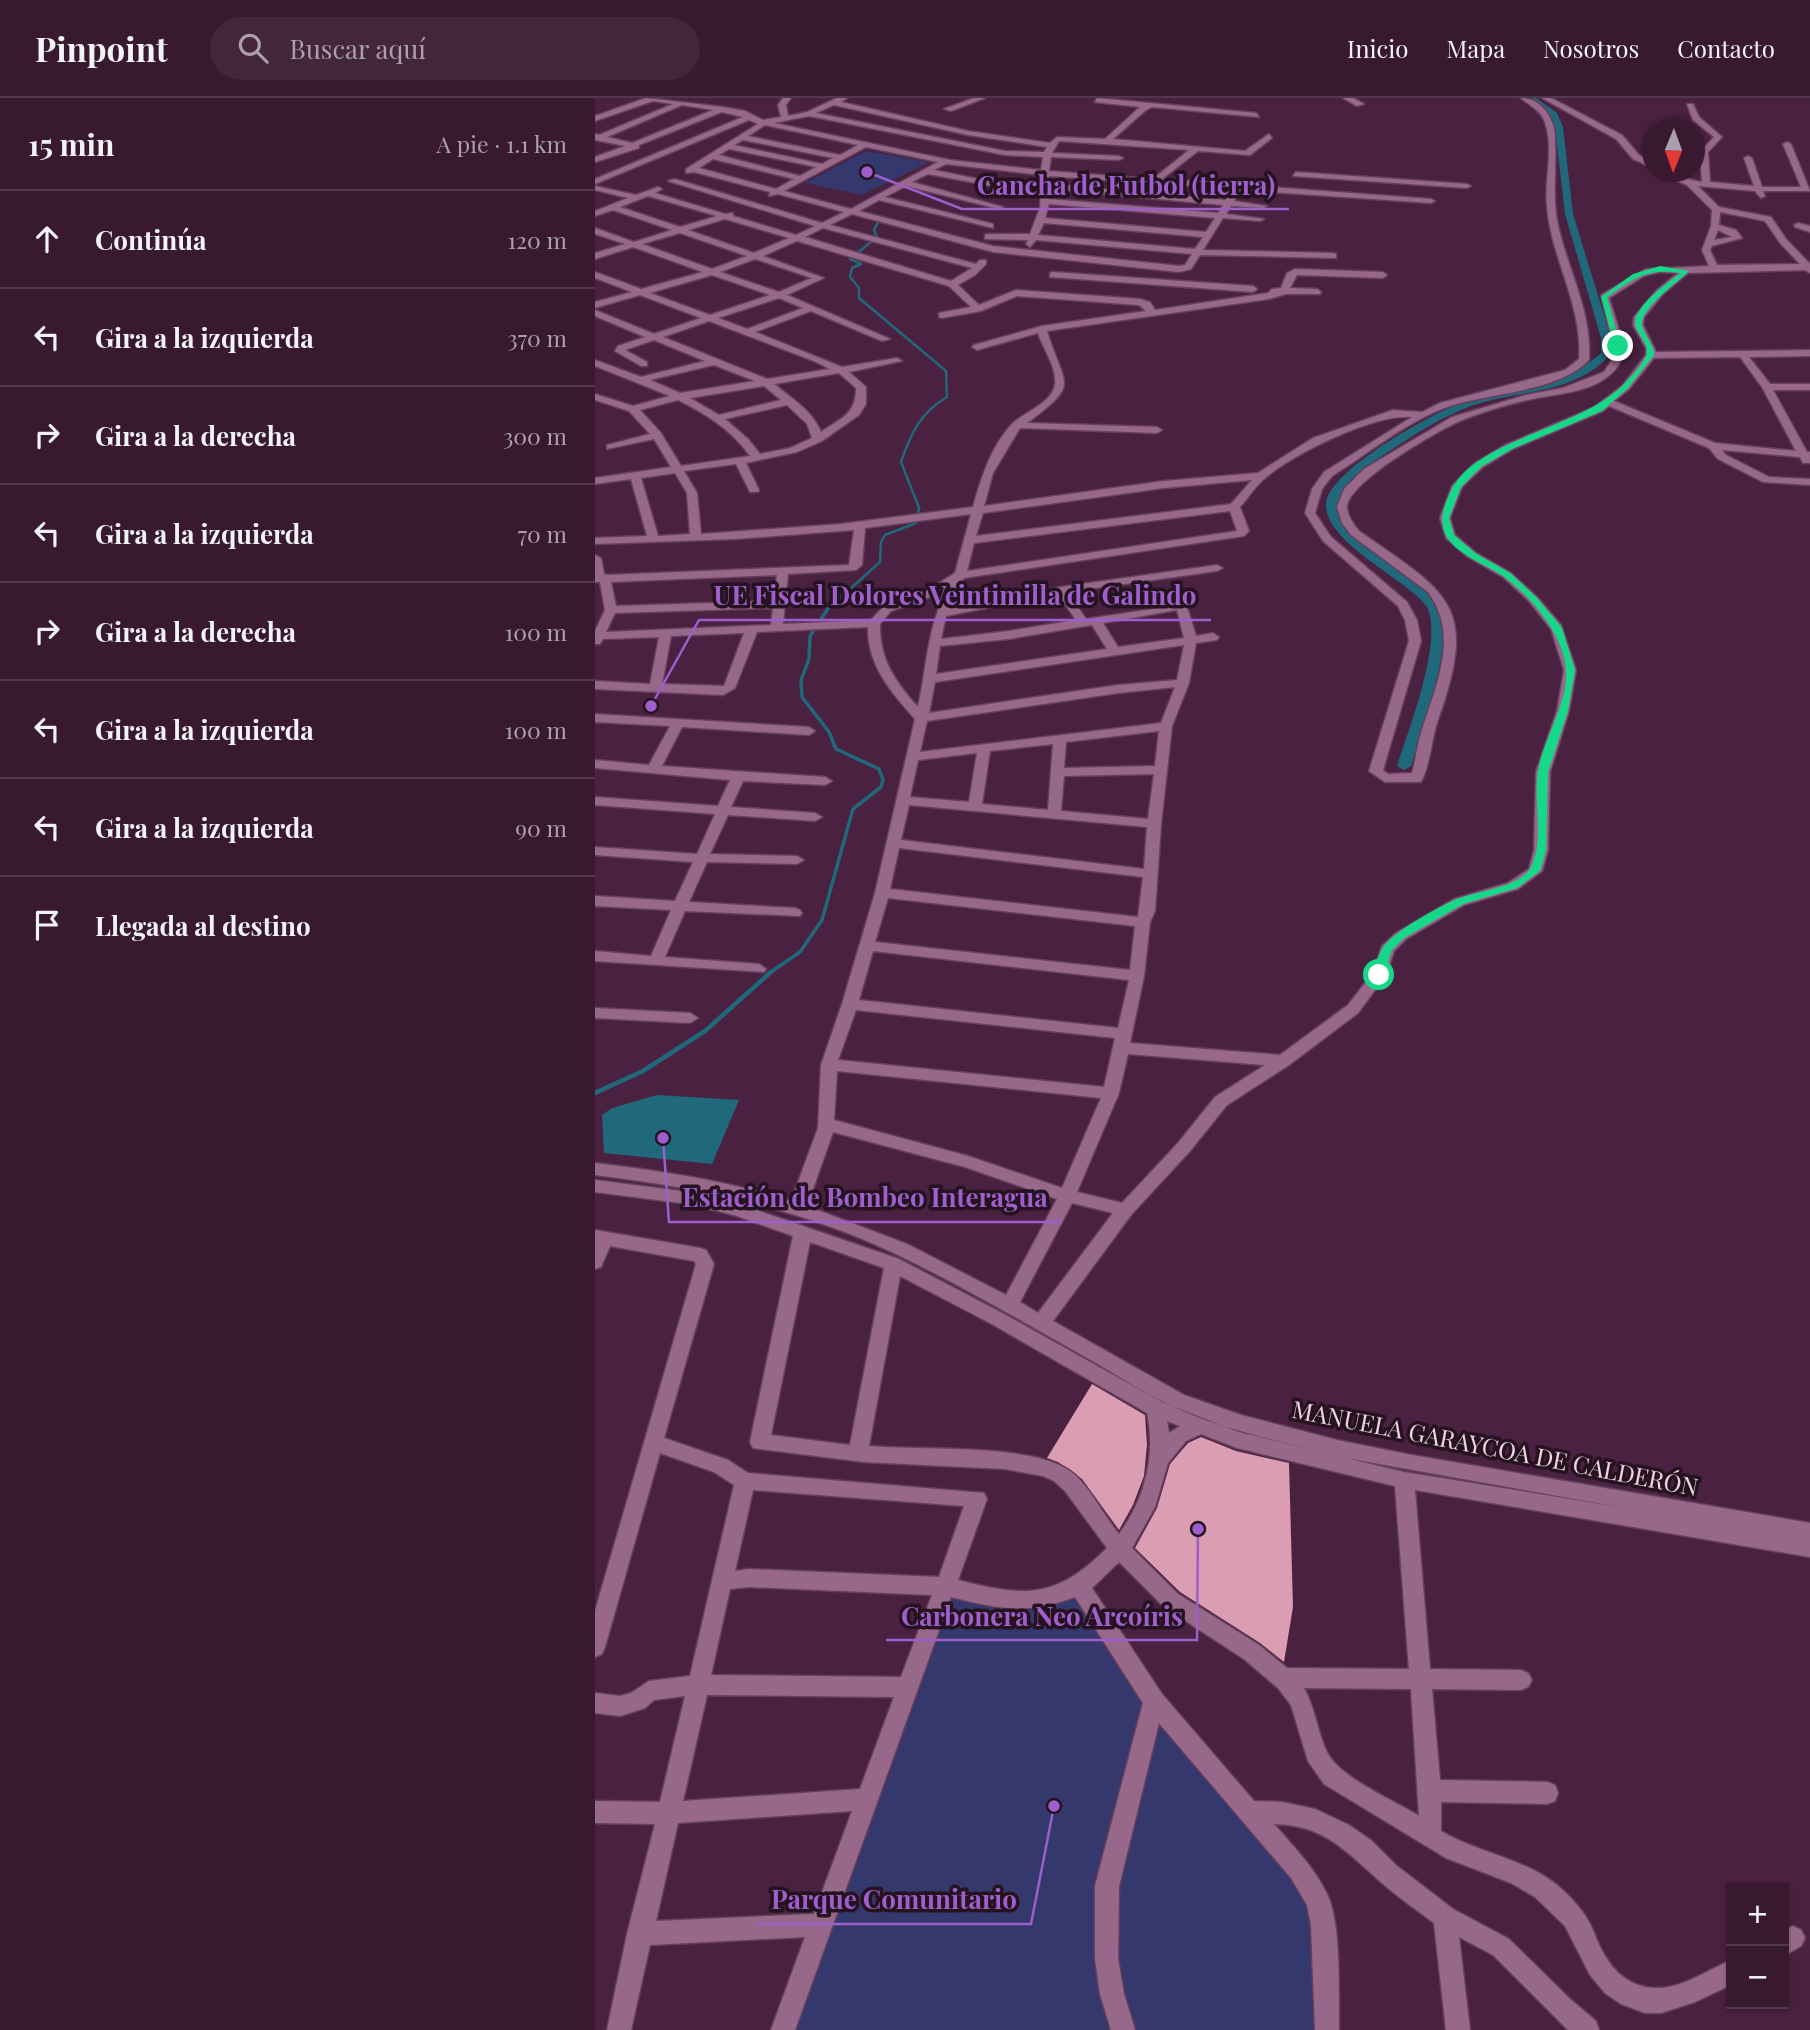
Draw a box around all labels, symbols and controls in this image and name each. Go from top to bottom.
search box [210,17,700,80]
text: Pinpoint [35,26,168,70]
icon: search [234,29,272,67]
text: Buscar aquí [290,31,426,66]
text: Inicio [1347,32,1408,64]
text: Mapa [1446,32,1505,64]
text: Nosotros [1543,32,1639,64]
text: Contacto [1677,32,1775,64]
north arrow [1642,119,1705,182]
text: 15 min [28,124,114,164]
text: A pie · 1.1 km [437,128,567,159]
callout: Cancha de Futbol (tierra) [962,162,1289,209]
text: Cancha de Futbol (tierra) [977,167,1275,202]
icon: ahead [28,220,66,258]
text: Continúa [95,222,207,257]
text: 120 m [508,224,567,255]
icon: left [28,318,66,356]
text: Gira a la izquierda [95,320,314,355]
text: 370 m [507,322,567,353]
route end [1602,330,1633,361]
icon: right [28,416,66,454]
text: Gira a la derecha [95,418,296,453]
text: 300 m [503,420,567,451]
icon: left [28,514,66,552]
text: Gira a la izquierda [95,516,314,551]
text: 70 m [518,518,567,549]
callout: UE Fiscal Dolores Veintimilla de Galindo [699,573,1211,620]
text: UE Fiscal Dolores Veintimilla de Galindo [713,577,1197,612]
icon: right [28,612,66,650]
text: Gira a la derecha [95,614,296,649]
text: 100 m [505,616,567,647]
icon: left [28,710,66,748]
text: Gira a la izquierda [95,712,314,747]
text: 100 m [505,714,567,745]
icon: left [28,808,66,846]
text: Gira a la izquierda [95,810,314,845]
text: 90 m [515,812,567,843]
icon: arrive [28,906,66,944]
text: Llegada al destino [95,908,311,943]
route start [1363,959,1394,990]
callout: Estación de Bombeo Interagua [669,1175,1062,1222]
text: Estación de Bombeo Interagua [682,1179,1048,1214]
street label: MANUELA GARAYCOA DE CALDERÓN [1290,1392,1701,1502]
callout: Carbonera Neo Arcoíris [886,1593,1197,1640]
text: Carbonera Neo Arcoíris [901,1598,1183,1633]
callout: Parque Comunitario [757,1877,1031,1924]
text: Parque Comunitario [771,1881,1017,1916]
map controls [1726,1883,1789,2009]
button: + [1726,1883,1789,1946]
button: − [1726,1946,1789,2009]

